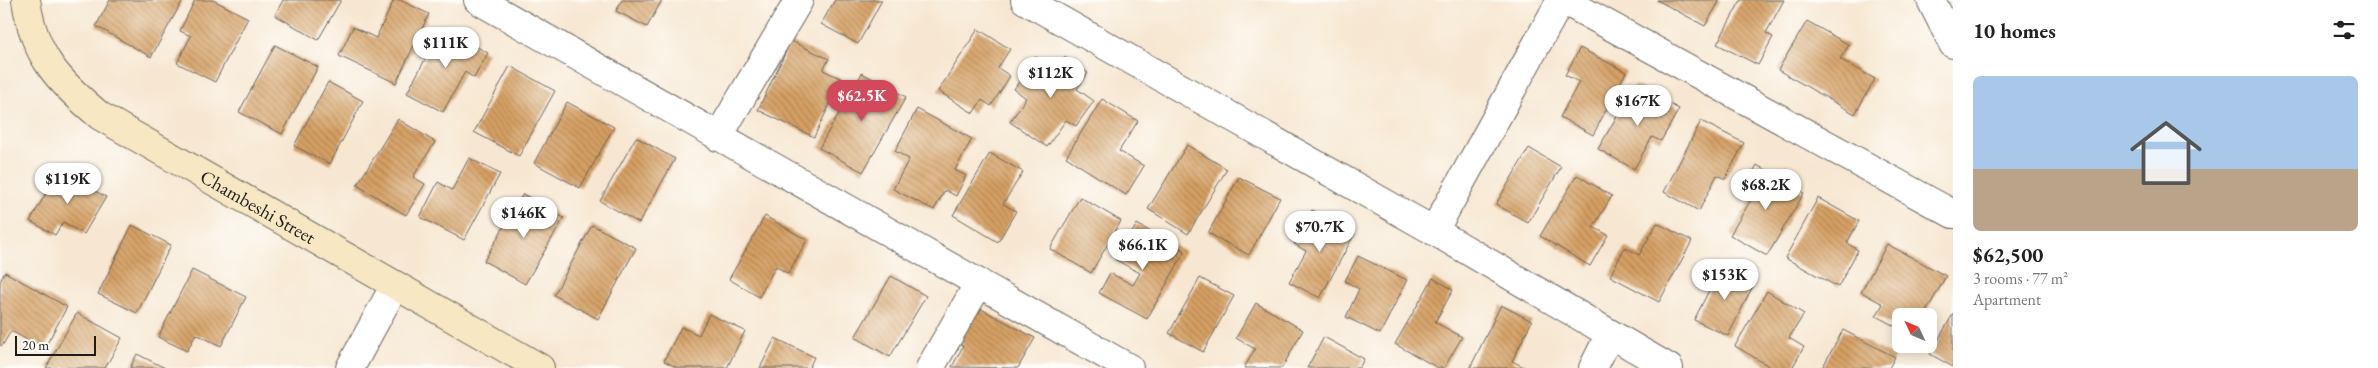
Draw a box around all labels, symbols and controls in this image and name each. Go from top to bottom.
icon: filters [2330,16,2358,44]
text: 10 homes [1973,17,2056,44]
pin: $111K [411,27,481,69]
text: $111K [424,32,468,53]
pin: $112K [1016,56,1086,99]
text: $112K [1029,62,1073,83]
pin: $62.5K [821,80,903,122]
pin: $167K [1603,84,1673,127]
text: $62.5K [838,85,886,106]
text: $167K [1616,90,1660,111]
icon: home [2121,108,2211,198]
pin: $119K [33,162,103,205]
street label: Chambeshi Street [196,164,320,250]
text: $119K [46,168,90,189]
pin: $68.2K [1725,168,1807,211]
text: $68.2K [1742,174,1790,195]
pin: $146K [489,196,559,239]
text: $146K [502,202,546,223]
pin: $70.7K [1279,210,1361,253]
text: $70.7K [1296,216,1344,237]
pin: $66.1K [1102,228,1184,271]
text: $66.1K [1119,234,1167,255]
text: $62,500 [1973,241,2043,268]
pin: $153K [1690,258,1760,301]
text: $153K [1703,264,1747,285]
text: 3 rooms · 77 m² [1973,268,2068,289]
text: Apartment [1973,289,2041,310]
north arrow [1892,308,1938,352]
map controls [1892,308,1937,353]
scale bar [15,333,96,356]
text: 20 m [22,336,49,354]

